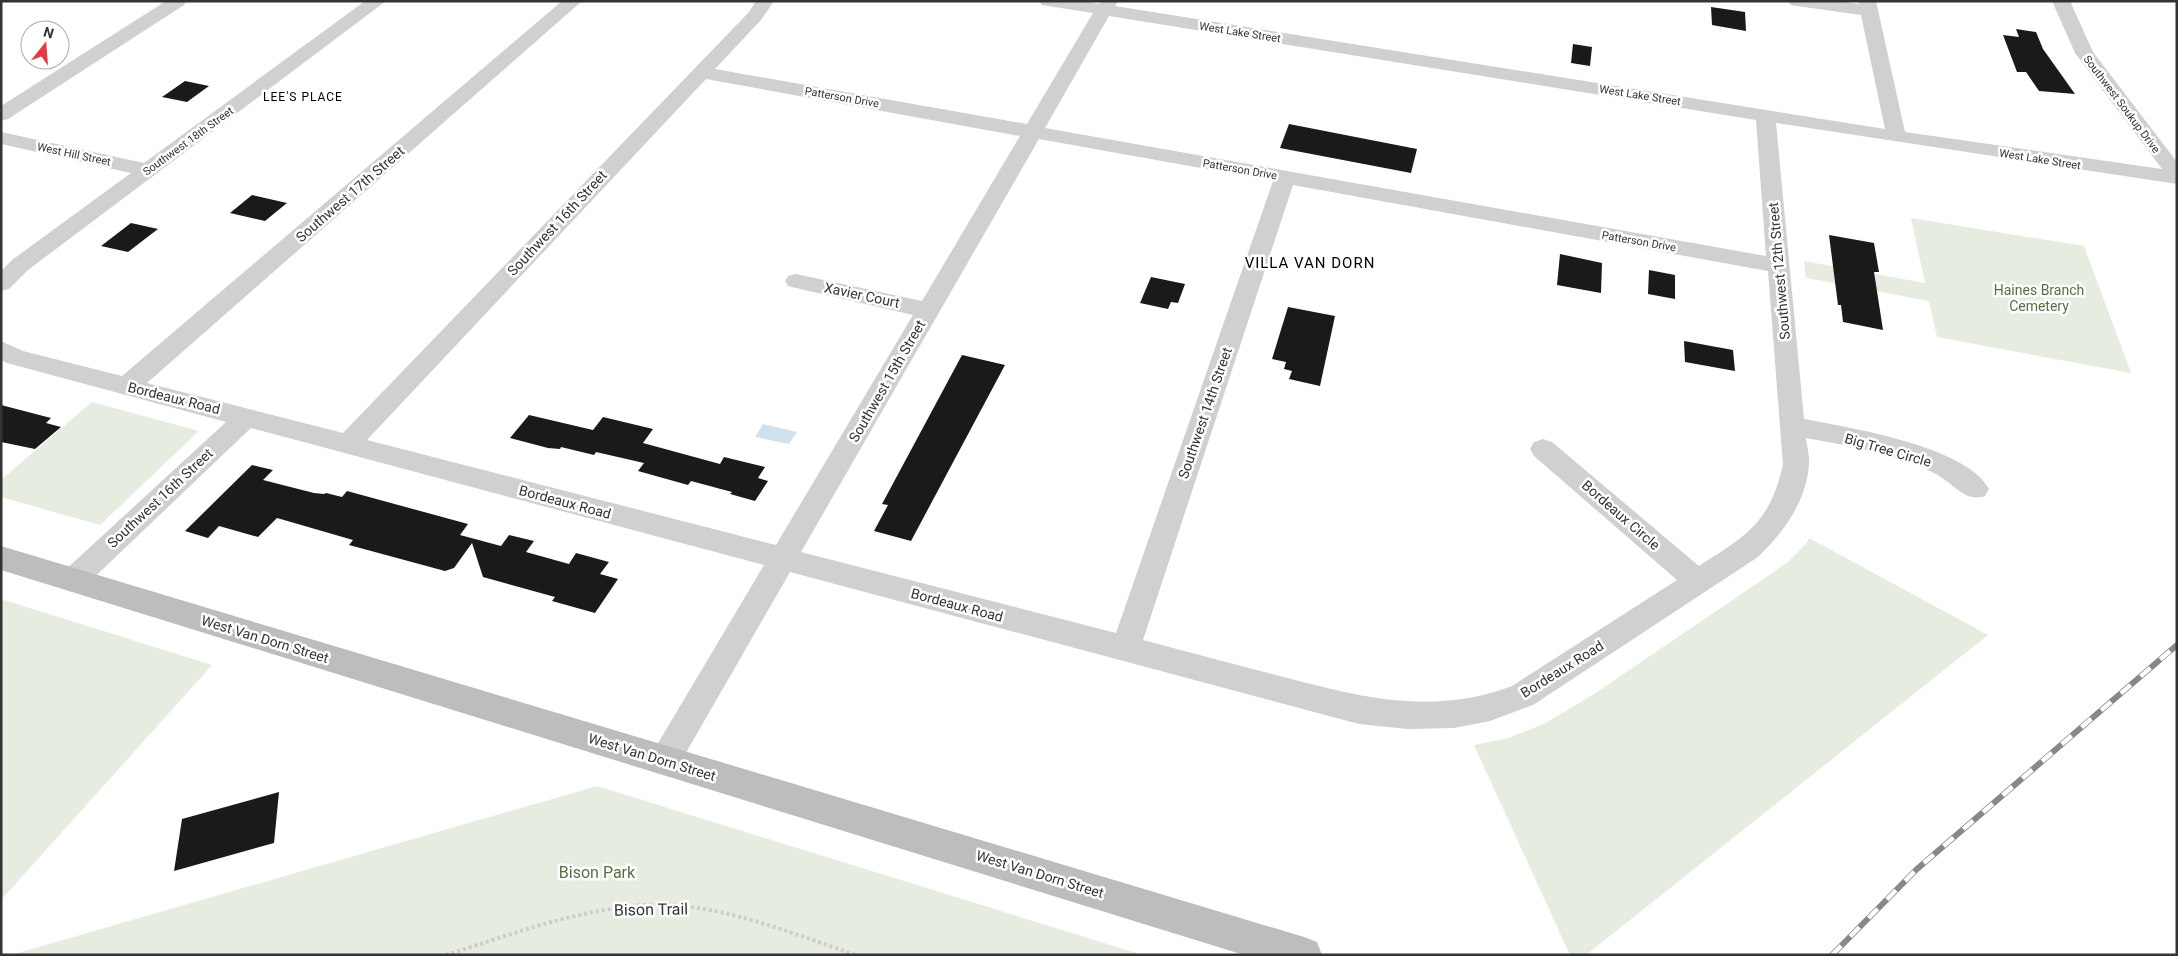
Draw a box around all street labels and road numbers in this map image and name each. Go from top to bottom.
street label: West Lake Street [1198,20,1282,45]
street label: Southwest Soukup Drive [2081,53,2163,156]
street label: West Lake Street [1598,83,1682,108]
street label: Patterson Drive [804,85,880,110]
street label: Southwest 18th Street [141,104,236,179]
street label: West Hill Street [36,140,112,169]
street label: Southwest 17th Street [293,142,408,245]
street label: West Lake Street [1998,147,2082,172]
street label: Patterson Drive [1202,157,1278,182]
street label: Southwest 16th Street [504,167,610,279]
street label: Southwest 12th Street [1765,201,1793,340]
street label: Patterson Drive [1601,229,1677,254]
street label: Xavier Court [823,279,902,311]
street label: Southwest 15th Street [846,317,929,445]
street label: Southwest 14th Street [1175,345,1235,481]
street label: Bordeaux Road [126,379,222,417]
street label: Big Tree Circle [1843,430,1933,470]
street label: Southwest 16th Street [104,445,216,551]
street label: Bordeaux Circle [1579,477,1663,553]
street label: Bordeaux Road [517,482,613,522]
street label: Bordeaux Road [909,585,1005,625]
street label: West Van Dorn Street [199,612,331,666]
street label: Bordeaux Road [1518,637,1606,701]
street label: West Van Dorn Street [586,730,718,784]
street label: West Van Dorn Street [974,847,1106,901]
street label: Bison Trail [614,899,688,920]

